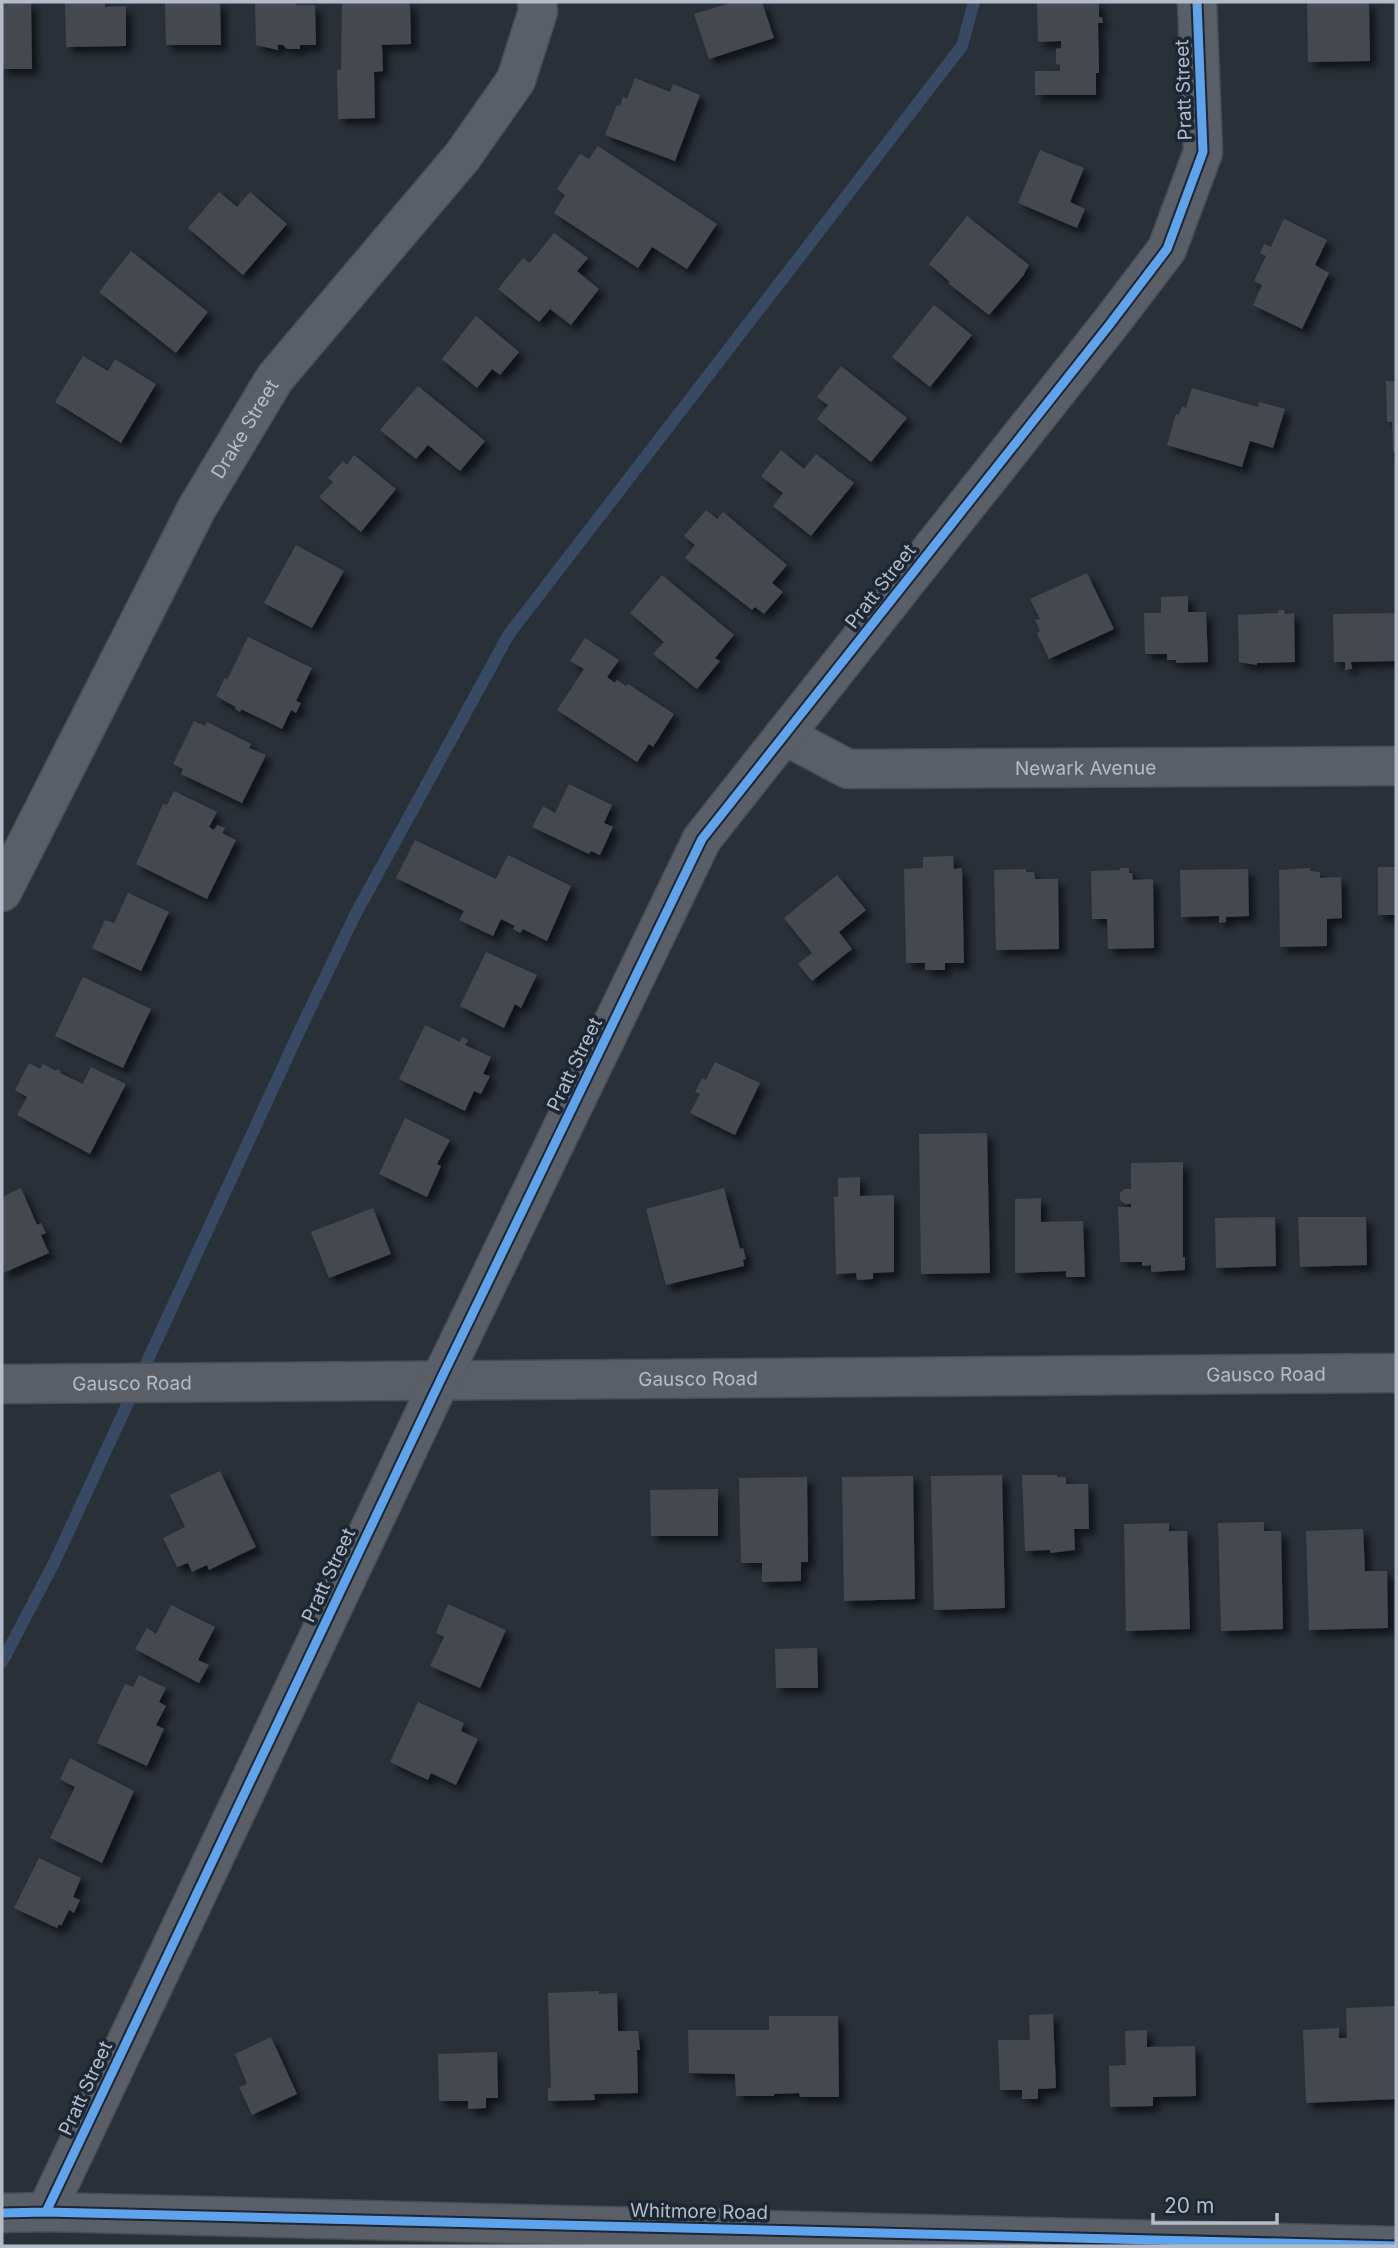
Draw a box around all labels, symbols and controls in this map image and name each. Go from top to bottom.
street label: Pratt Street [1170,39,1197,141]
street label: Drake Street [206,375,284,483]
street label: Pratt Street [840,539,921,633]
street label: Newark Avenue [1015,756,1156,780]
street label: Pratt Street [542,1014,607,1115]
street label: Gausco Road [1206,1363,1326,1386]
street label: Gausco Road [638,1367,758,1391]
street label: Gausco Road [72,1372,192,1395]
street label: Pratt Street [297,1525,360,1626]
street label: Pratt Street [54,2038,117,2139]
scale bar [1153,2182,1277,2226]
text: 20 m [1164,2193,1214,2218]
street label: Whitmore Road [630,2199,768,2224]

